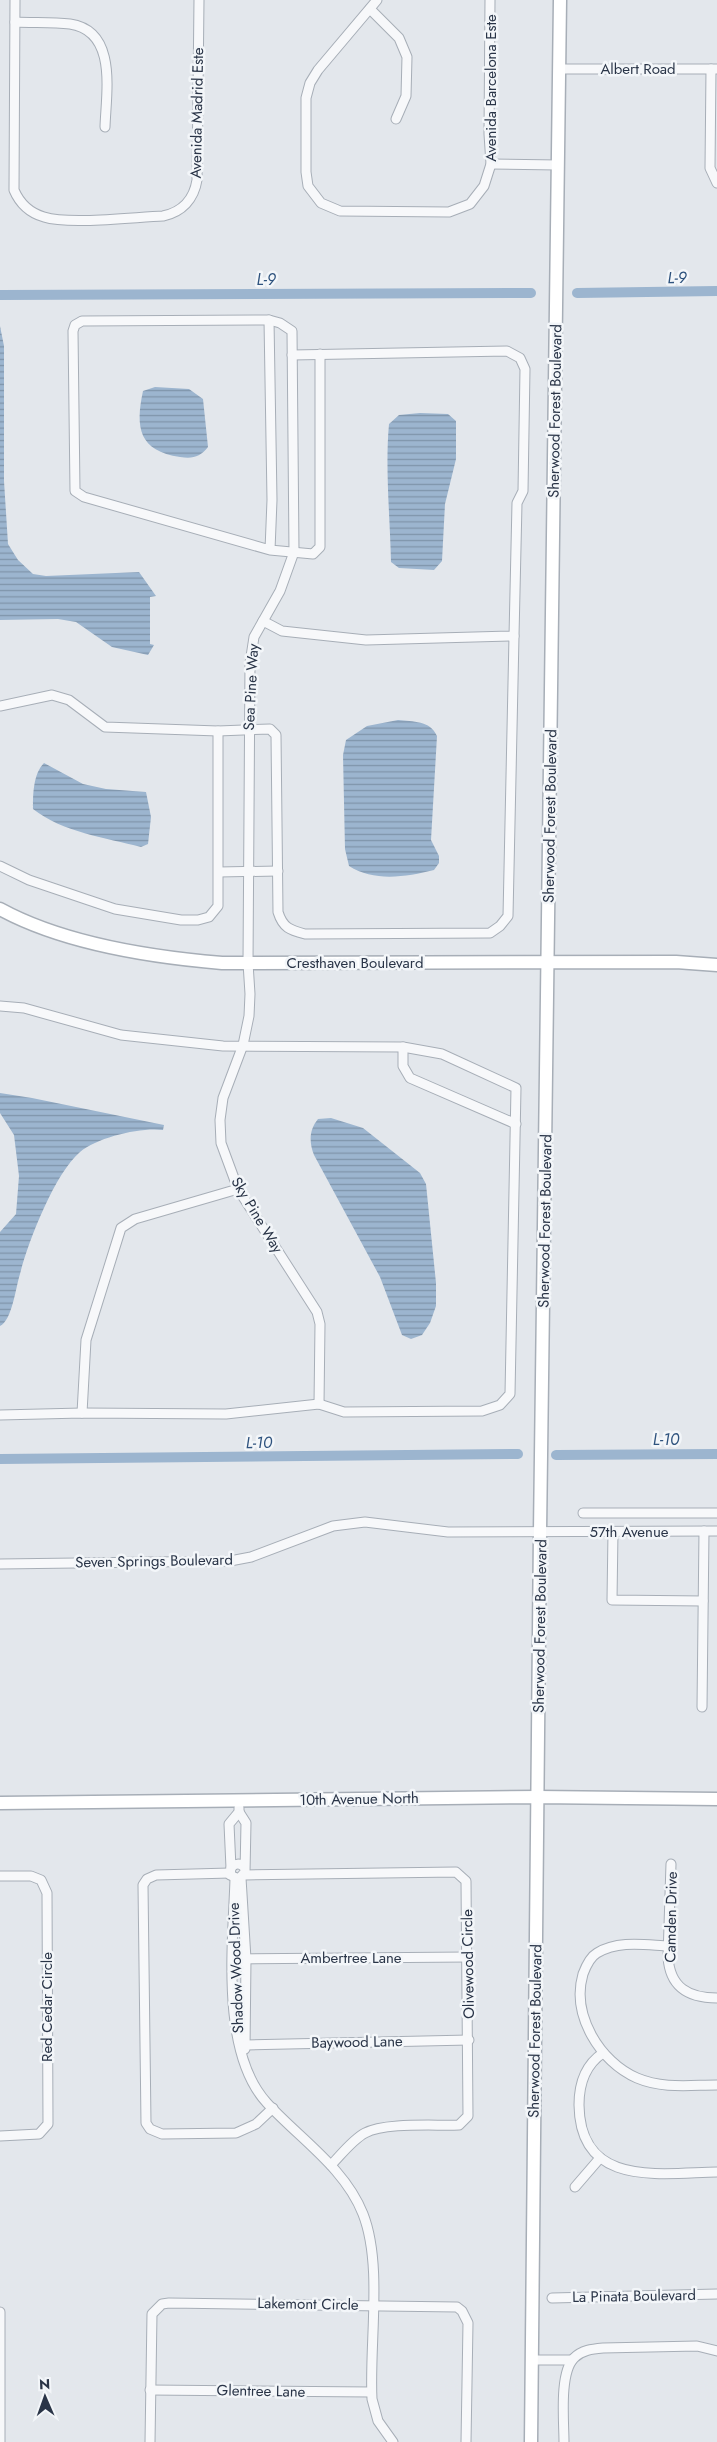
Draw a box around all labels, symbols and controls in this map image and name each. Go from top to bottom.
street label: Avenida Barcelona Este [480,14,502,162]
street label: Avenida Madrid Este [185,47,209,179]
street label: Albert Road [600,58,676,80]
water label: L-9 [667,266,688,289]
water label: L-9 [256,268,277,291]
street label: Sherwood Forest Boulevard [542,324,568,498]
street label: Sea Pine Way [238,643,264,731]
street label: Sherwood Forest Boulevard [537,729,563,903]
street label: Cresthaven Boulevard [287,952,423,974]
street label: Sherwood Forest Boulevard [532,1134,558,1308]
street label: Sky Pine Way [226,1173,289,1258]
water label: L-10 [653,1428,680,1451]
water label: L-10 [246,1431,273,1454]
street label: 57th Avenue [589,1521,669,1543]
street label: Sherwood Forest Boulevard [527,1539,553,1713]
street label: Seven Springs Boulevard [75,1549,233,1573]
street label: 10th Avenue North [299,1787,419,1811]
street label: Camden Drive [659,1871,683,1963]
street label: Shadow Wood Drive [223,1902,249,2034]
street label: Olivewood Circle [456,1909,480,2019]
street label: Sherwood Forest Boulevard [522,1944,548,2118]
street label: Ambertree Lane [300,1947,402,1969]
street label: Red Cedar Circle [36,1952,58,2062]
street label: Baywood Lane [311,2030,403,2054]
street label: La Pinata Boulevard [572,2284,696,2308]
street label: Lakemont Circle [257,2292,359,2316]
north arrow [20,2372,70,2422]
text: N [39,2374,50,2394]
street label: Glentree Lane [216,2379,306,2403]

